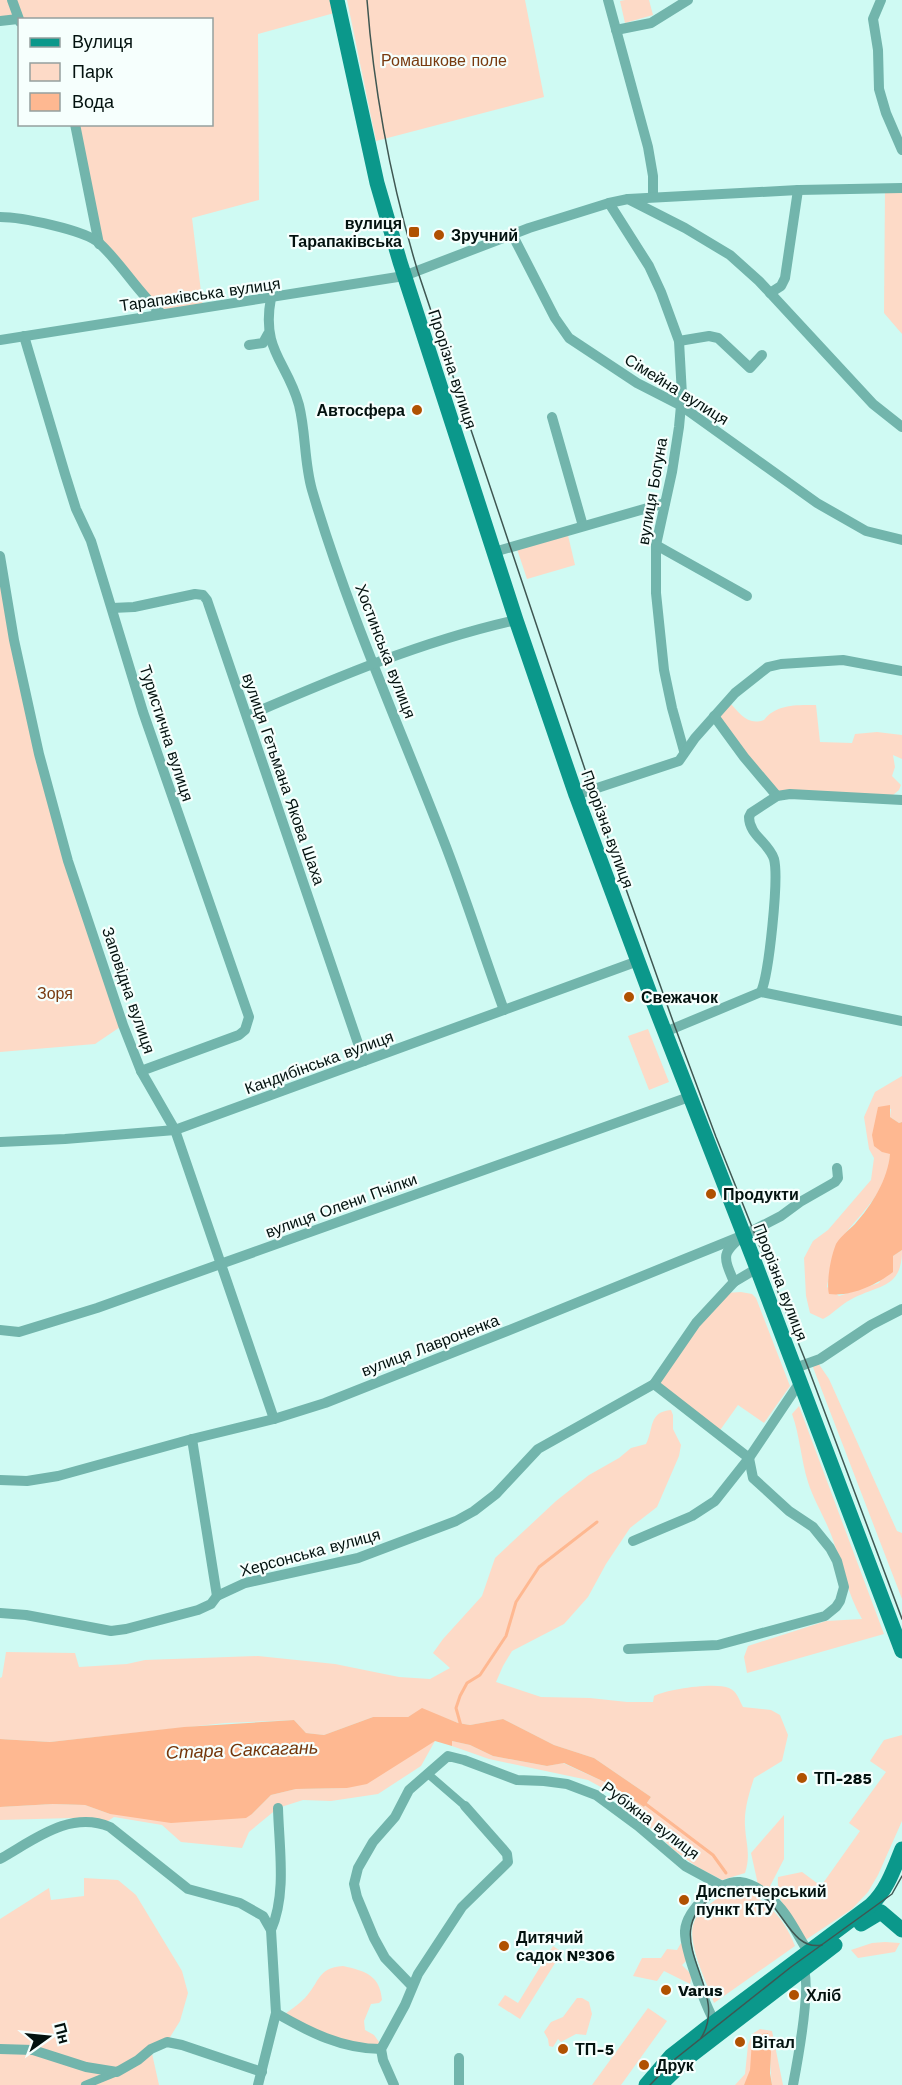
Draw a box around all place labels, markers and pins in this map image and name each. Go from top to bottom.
place label: вулиця Тарапаківська [289,214,402,251]
marker: вулиця Тарапаківська [407,225,421,239]
place label: Зручний [451,226,518,245]
marker: Зручний [432,228,446,242]
place label: Автосфера [316,401,405,420]
marker: Автосфера [410,403,424,417]
place label: Свежачок [641,988,719,1007]
marker: Свежачок [622,990,636,1004]
place label: Продукти [723,1185,799,1204]
marker: Продукти [704,1187,718,1201]
place label: ТП-285 [814,1769,872,1788]
marker: ТП-285 [795,1771,809,1785]
place label: Диспетчерський пункт КТУ [696,1882,827,1919]
marker: Диспетчерський пункт КТУ [677,1893,691,1907]
place label: Дитячий садок №306 [516,1928,615,1965]
marker: Дитячий садок №306 [497,1939,511,1953]
place label: Varus [678,1981,723,2000]
marker: Varus [659,1983,673,1997]
place label: Хліб [806,1986,841,2005]
marker: Хліб [787,1988,801,2002]
place label: Вітал [752,2033,795,2052]
marker: Вітал [733,2035,747,2049]
place label: ТП-5 [575,2040,614,2059]
marker: ТП-5 [556,2042,570,2056]
place label: Друк [656,2056,695,2075]
marker: Друк [637,2058,651,2072]

